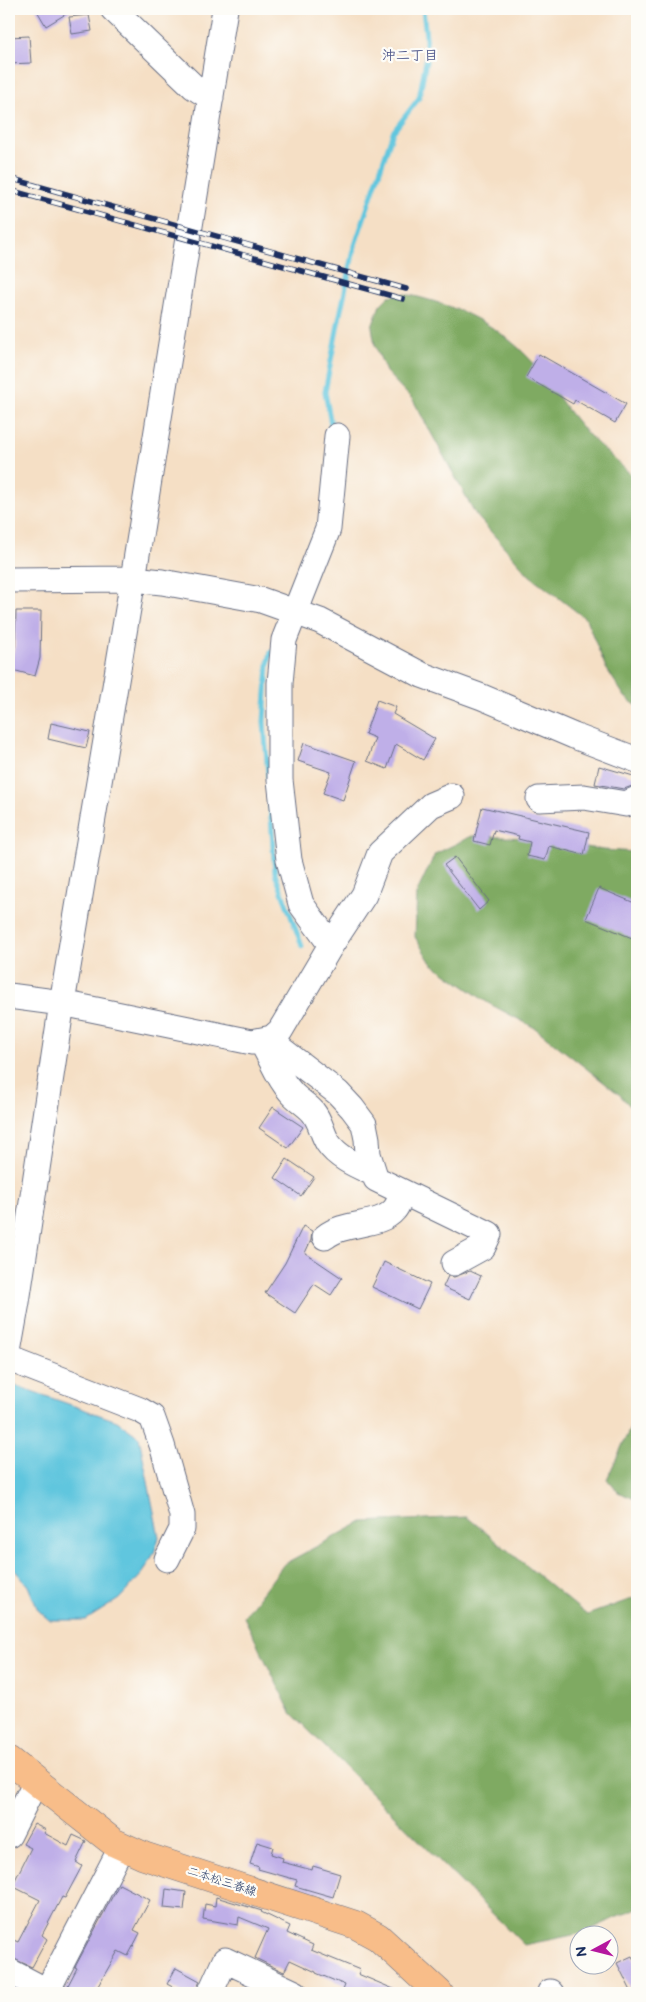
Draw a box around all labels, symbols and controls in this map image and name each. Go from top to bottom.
district label: 沖二丁目 [382,47,438,64]
street label: 二本松三春線 [185,1863,258,1900]
north arrow [568,1924,618,1974]
text: N [573,1945,591,1958]

